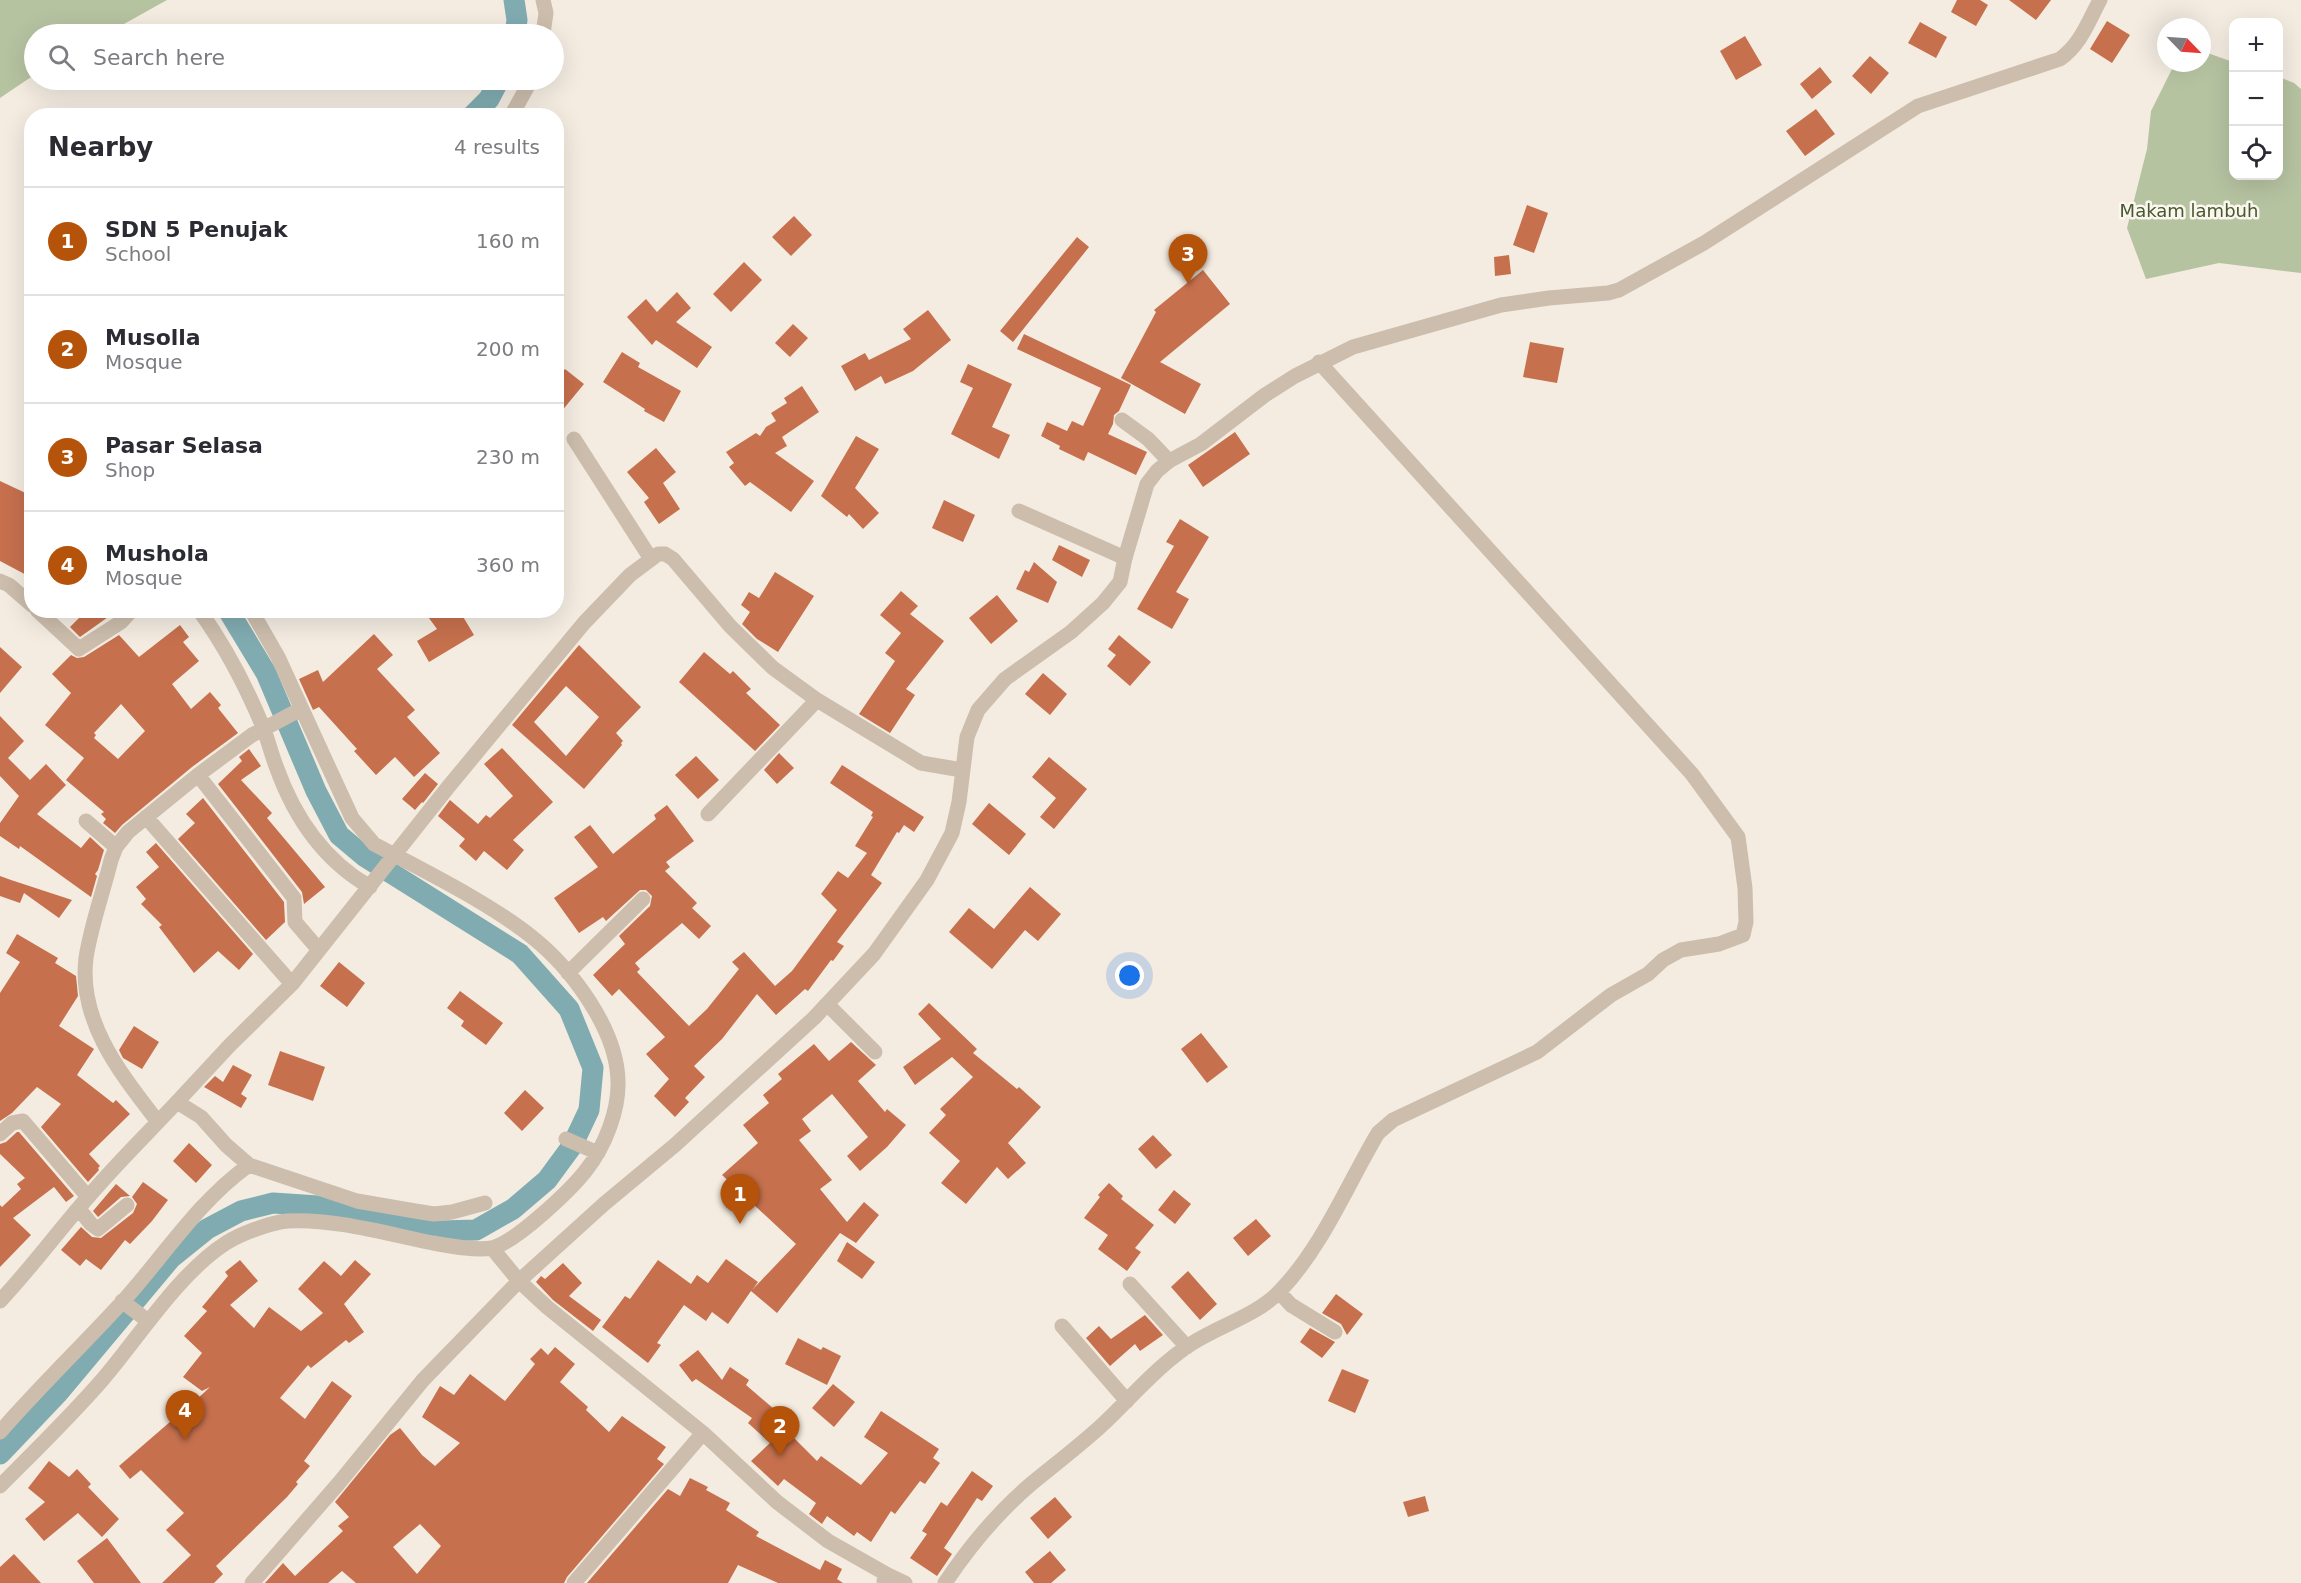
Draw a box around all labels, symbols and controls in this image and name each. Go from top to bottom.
north arrow [2157,18,2211,72]
map controls [2229,18,2283,180]
button: + [2229,18,2283,72]
search box [24,24,564,90]
icon: search [45,41,78,74]
text: Search here [93,45,225,70]
button: − [2229,72,2283,126]
button: locate [2229,126,2283,180]
text: Nearby [48,132,153,162]
text: 4 results [454,135,540,159]
park label: Makam lambuh [2120,200,2258,221]
text: SDN 5 Penujak [105,217,288,242]
text: 1 [61,229,74,253]
text: 160 m [476,229,540,253]
pin: 3 [1168,234,1208,284]
text: School [105,242,171,266]
text: Musolla [105,325,201,350]
text: 2 [61,337,74,361]
text: 200 m [476,337,540,361]
text: Mosque [105,350,183,374]
text: Pasar Selasa [105,433,263,458]
text: 3 [61,445,74,469]
text: 230 m [476,445,540,469]
text: Shop [105,458,155,482]
text: Mushola [105,541,209,566]
text: 4 [61,553,74,577]
text: 360 m [476,553,540,577]
text: Mosque [105,566,183,590]
your location [1115,961,1144,990]
pin: 1 [720,1174,760,1224]
pin: 4 [166,1390,204,1440]
pin: 2 [760,1406,800,1456]

